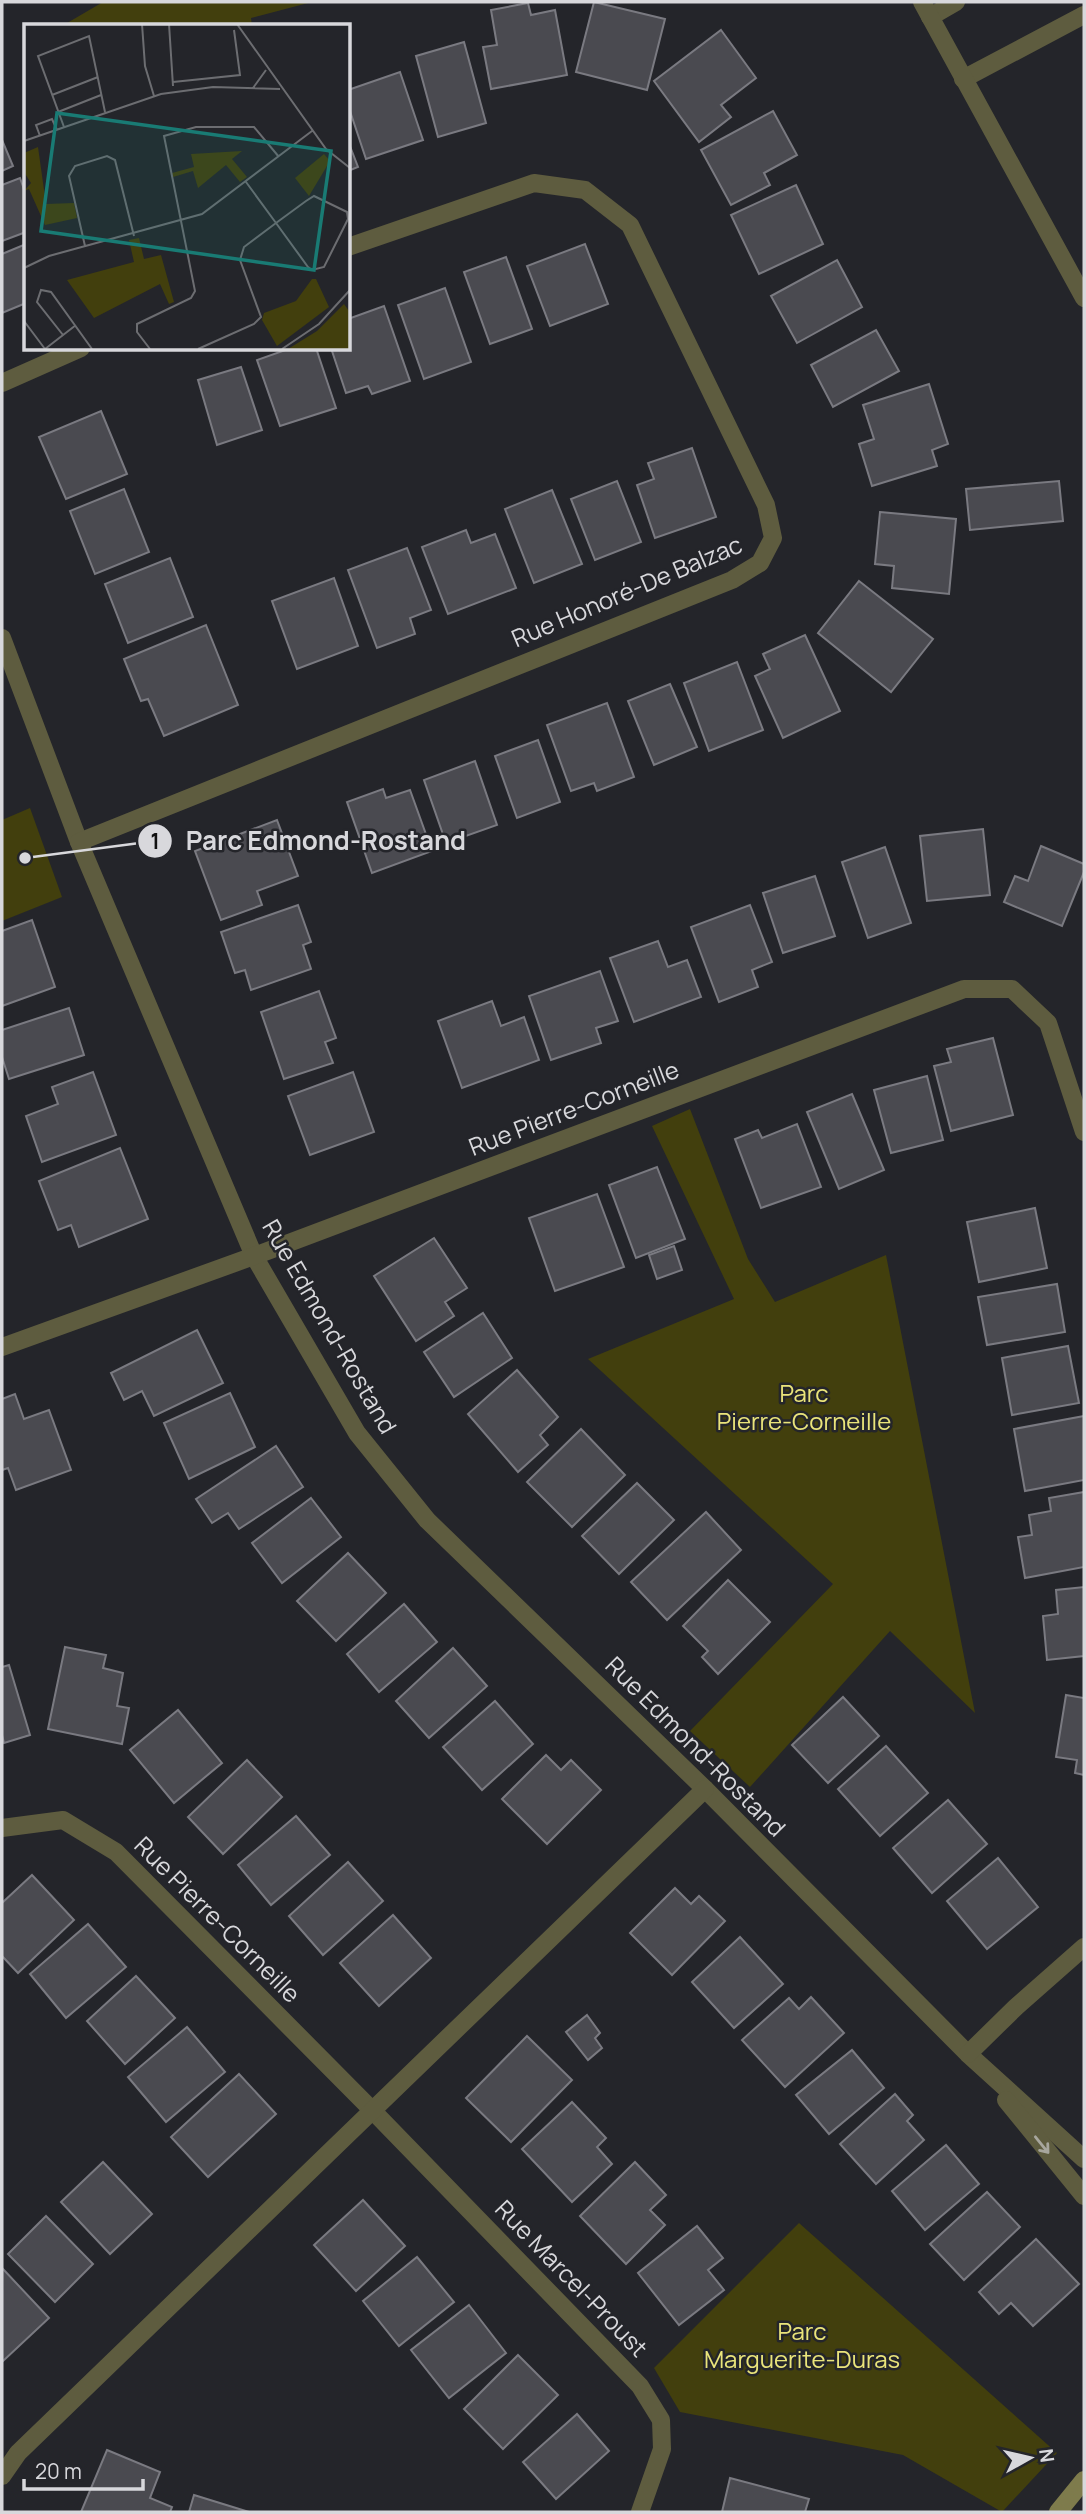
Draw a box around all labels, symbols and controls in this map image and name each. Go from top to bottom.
inset map [24,24,350,350]
street label: Rue Honoré-De Balzac [506,527,747,654]
callout: Parc Edmond-Rostand [137,818,480,865]
text: Parc Edmond-Rostand [186,822,466,858]
text: 1 [150,827,160,855]
street label: Rue Pierre-Corneille [464,1052,683,1163]
street label: Rue Edmond-Rostand [255,1213,405,1439]
park label: Parc Pierre-Corneille [717,1376,891,1437]
street label: Rue Edmond-Rostand [599,1649,793,1843]
street label: Rue Pierre-Corneille [128,1829,308,2009]
one-way arrow [1035,2135,1050,2153]
street label: Rue Marcel-Proust [489,2192,656,2364]
park label: Parc Marguerite-Duras [704,2314,900,2375]
north arrow [995,2423,1065,2493]
text: N [1033,2447,1061,2464]
scale bar [24,2448,144,2492]
text: 20 m [35,2457,82,2485]

